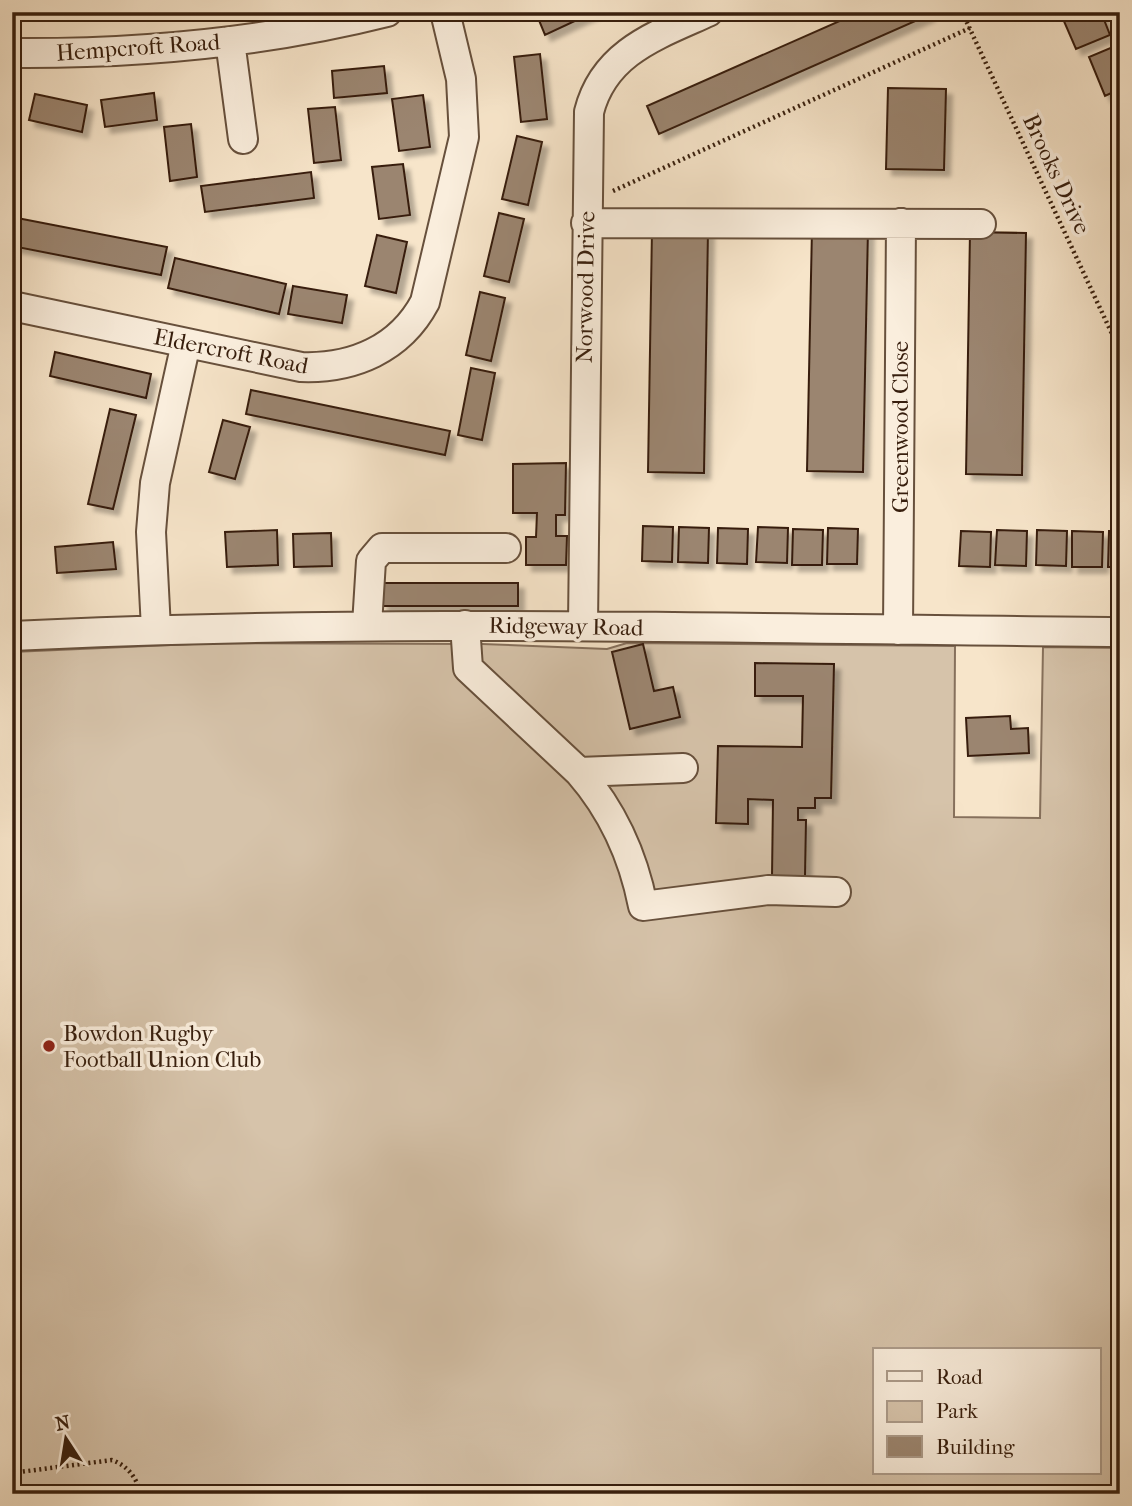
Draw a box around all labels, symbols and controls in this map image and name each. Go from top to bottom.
street label: Hempcroft Road [55,28,221,67]
street label: Brooks Drive [1017,110,1096,238]
street label: Norwood Drive [571,211,600,363]
street label: Eldercroft Road [151,323,311,380]
street label: Greenwood Close [887,341,914,513]
street label: Ridgeway Road [488,612,644,641]
place label: Bowdon Rugby Football Union Club [63,1020,261,1073]
marker: Bowdon Rugby Football Union Club [41,1038,57,1054]
legend [873,1348,1100,1474]
text: Road [936,1365,983,1389]
text: Park [936,1399,978,1423]
north arrow [32,1404,102,1474]
text: N [53,1411,73,1436]
text: Building [936,1435,1015,1459]

